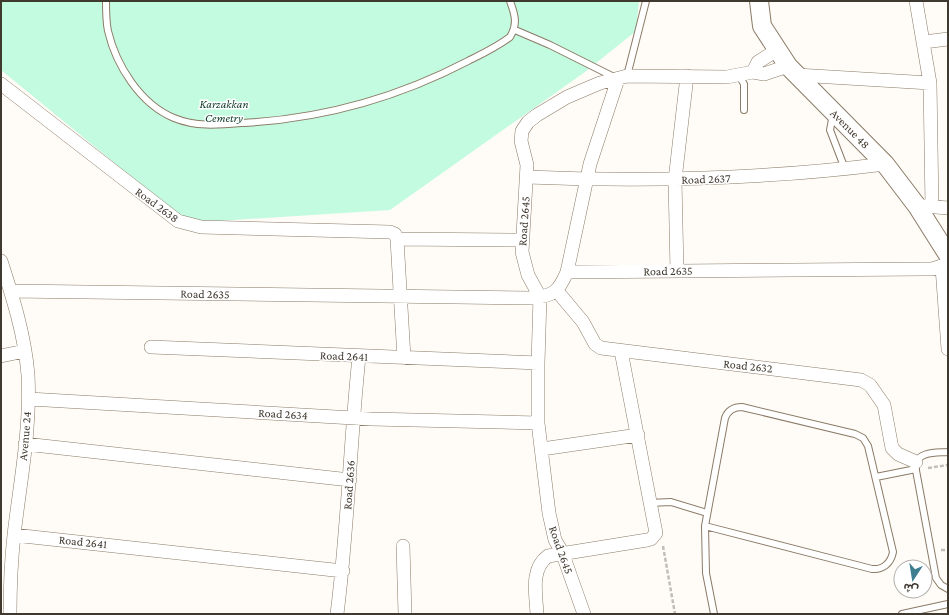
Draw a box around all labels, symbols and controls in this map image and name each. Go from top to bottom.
park label: Karzakkan Cemetry [200,97,248,125]
street label: Avenue 48 [827,106,873,152]
street label: Road 2637 [681,171,731,187]
street label: Road 2638 [133,185,181,225]
street label: Road 2645 [515,196,533,246]
street label: Road 2635 [643,264,693,278]
street label: Road 2635 [180,287,230,301]
street label: Road 2641 [320,348,368,364]
street label: Road 2632 [723,356,774,376]
street label: Road 2634 [258,406,308,422]
street label: Avenue 24 [16,411,34,461]
street label: Road 2636 [340,460,358,510]
street label: Road 2645 [546,524,576,576]
street label: Road 2641 [58,533,108,551]
north arrow [893,559,933,599]
text: ش [902,580,920,596]

